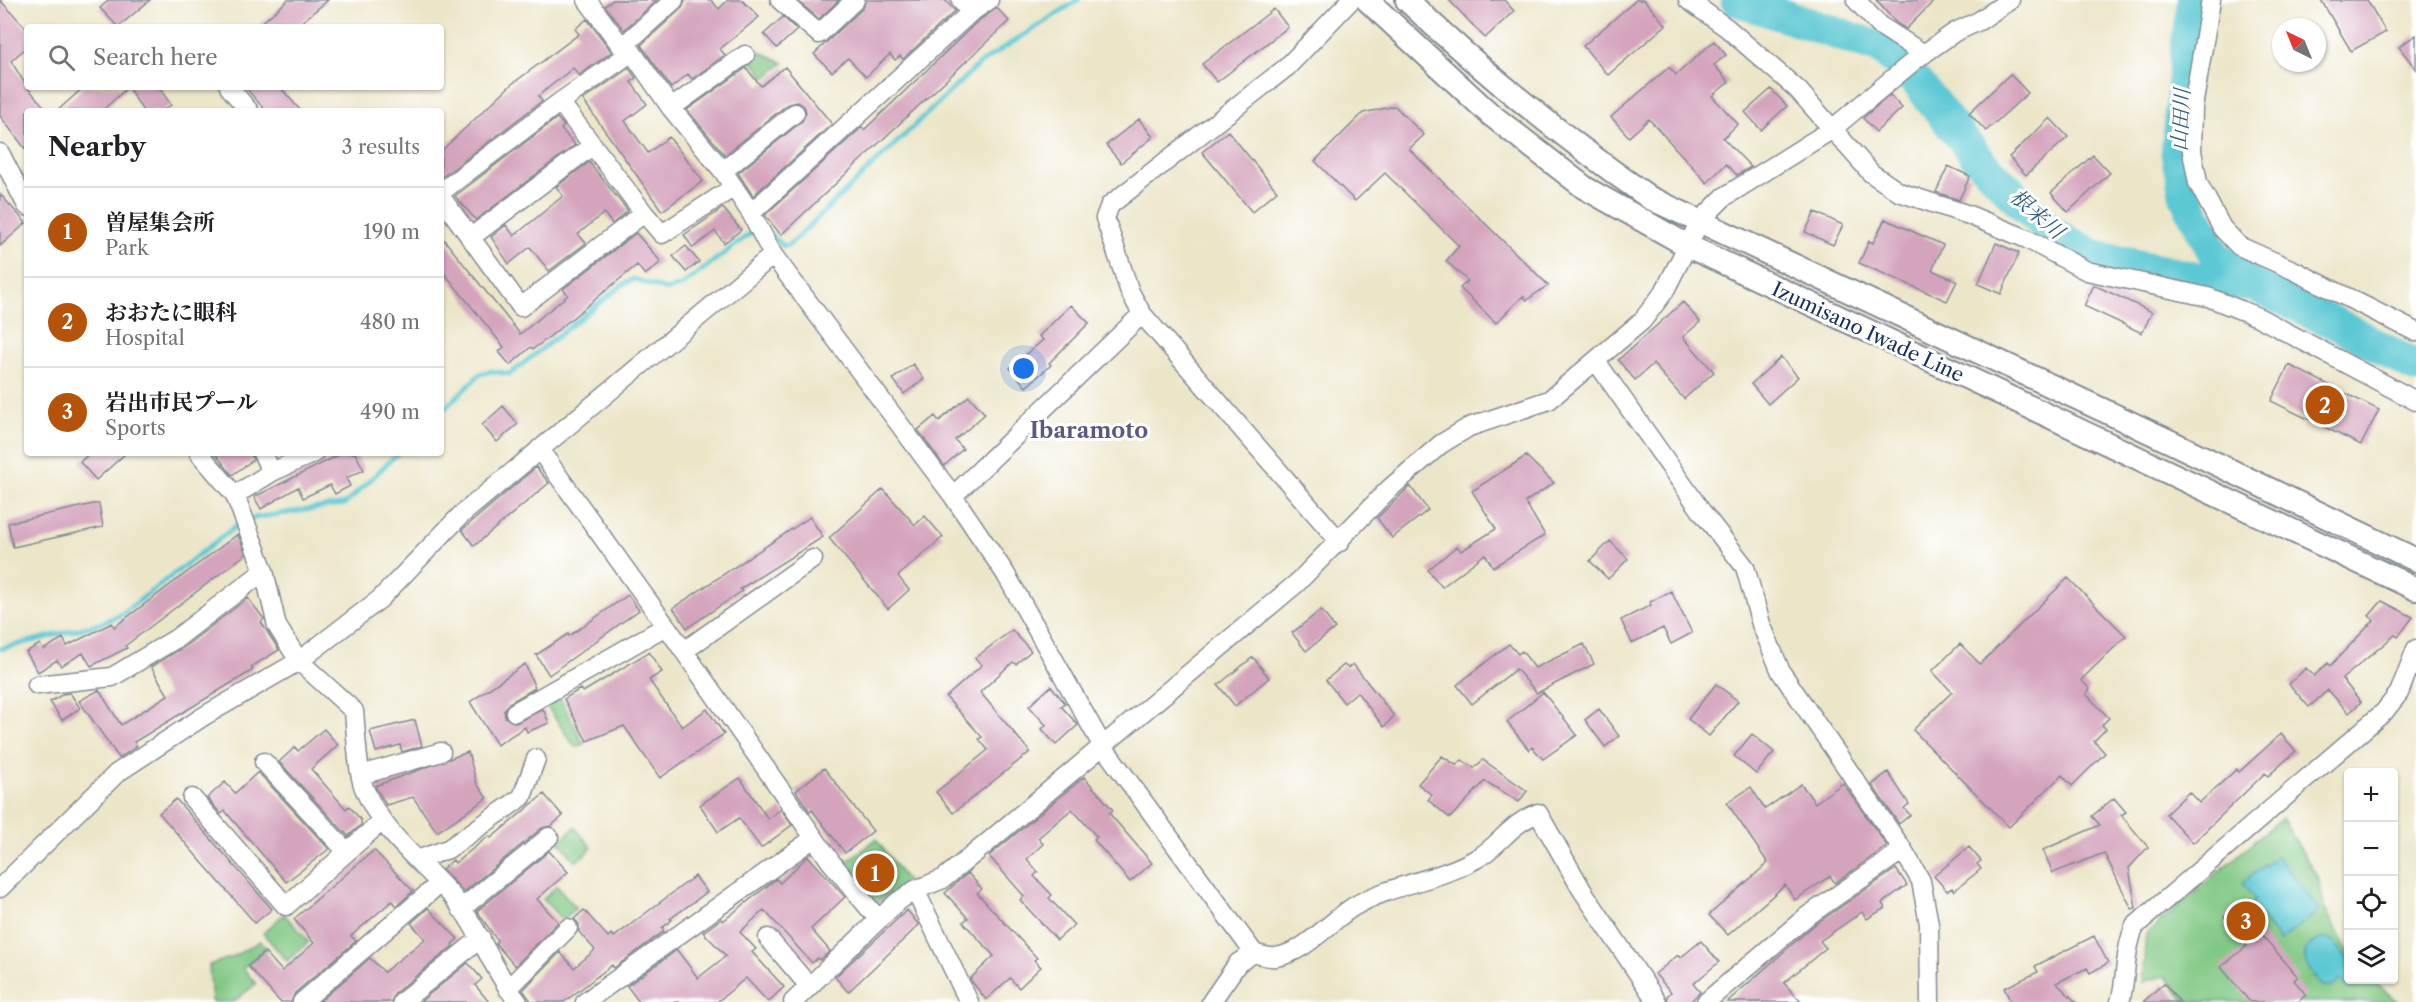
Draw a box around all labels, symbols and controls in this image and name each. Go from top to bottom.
north arrow [2272,18,2326,72]
search box [24,24,444,90]
icon: search [45,41,78,74]
text: Search here [93,44,218,71]
water label: 山田川 [2166,86,2195,152]
text: Nearby [48,131,146,163]
text: 3 results [342,135,420,159]
water label: 根来川 [2005,184,2071,245]
text: 曽屋集会所 [105,209,215,236]
text: 1 [63,220,72,244]
text: 190 m [363,220,420,244]
text: Park [105,236,148,260]
street label: Izumisano Iwade Line [1768,277,1968,387]
text: おおたに眼科 [105,299,237,326]
text: 2 [62,310,73,334]
text: 480 m [360,310,420,334]
text: Hospital [105,326,185,350]
your location [1009,354,1038,383]
pin: 2 [2306,382,2344,428]
text: 岩出市民プール [105,389,258,416]
text: 3 [62,400,73,424]
text: 490 m [360,400,420,424]
text: Sports [105,416,166,440]
district label: Ibaramoto [1030,417,1148,444]
map controls [2344,768,2398,984]
button: + [2344,768,2398,822]
button: − [2344,822,2398,876]
pin: 1 [856,850,894,896]
button: locate [2344,876,2398,930]
pin: 3 [2226,898,2266,944]
button: layers [2344,930,2398,984]

